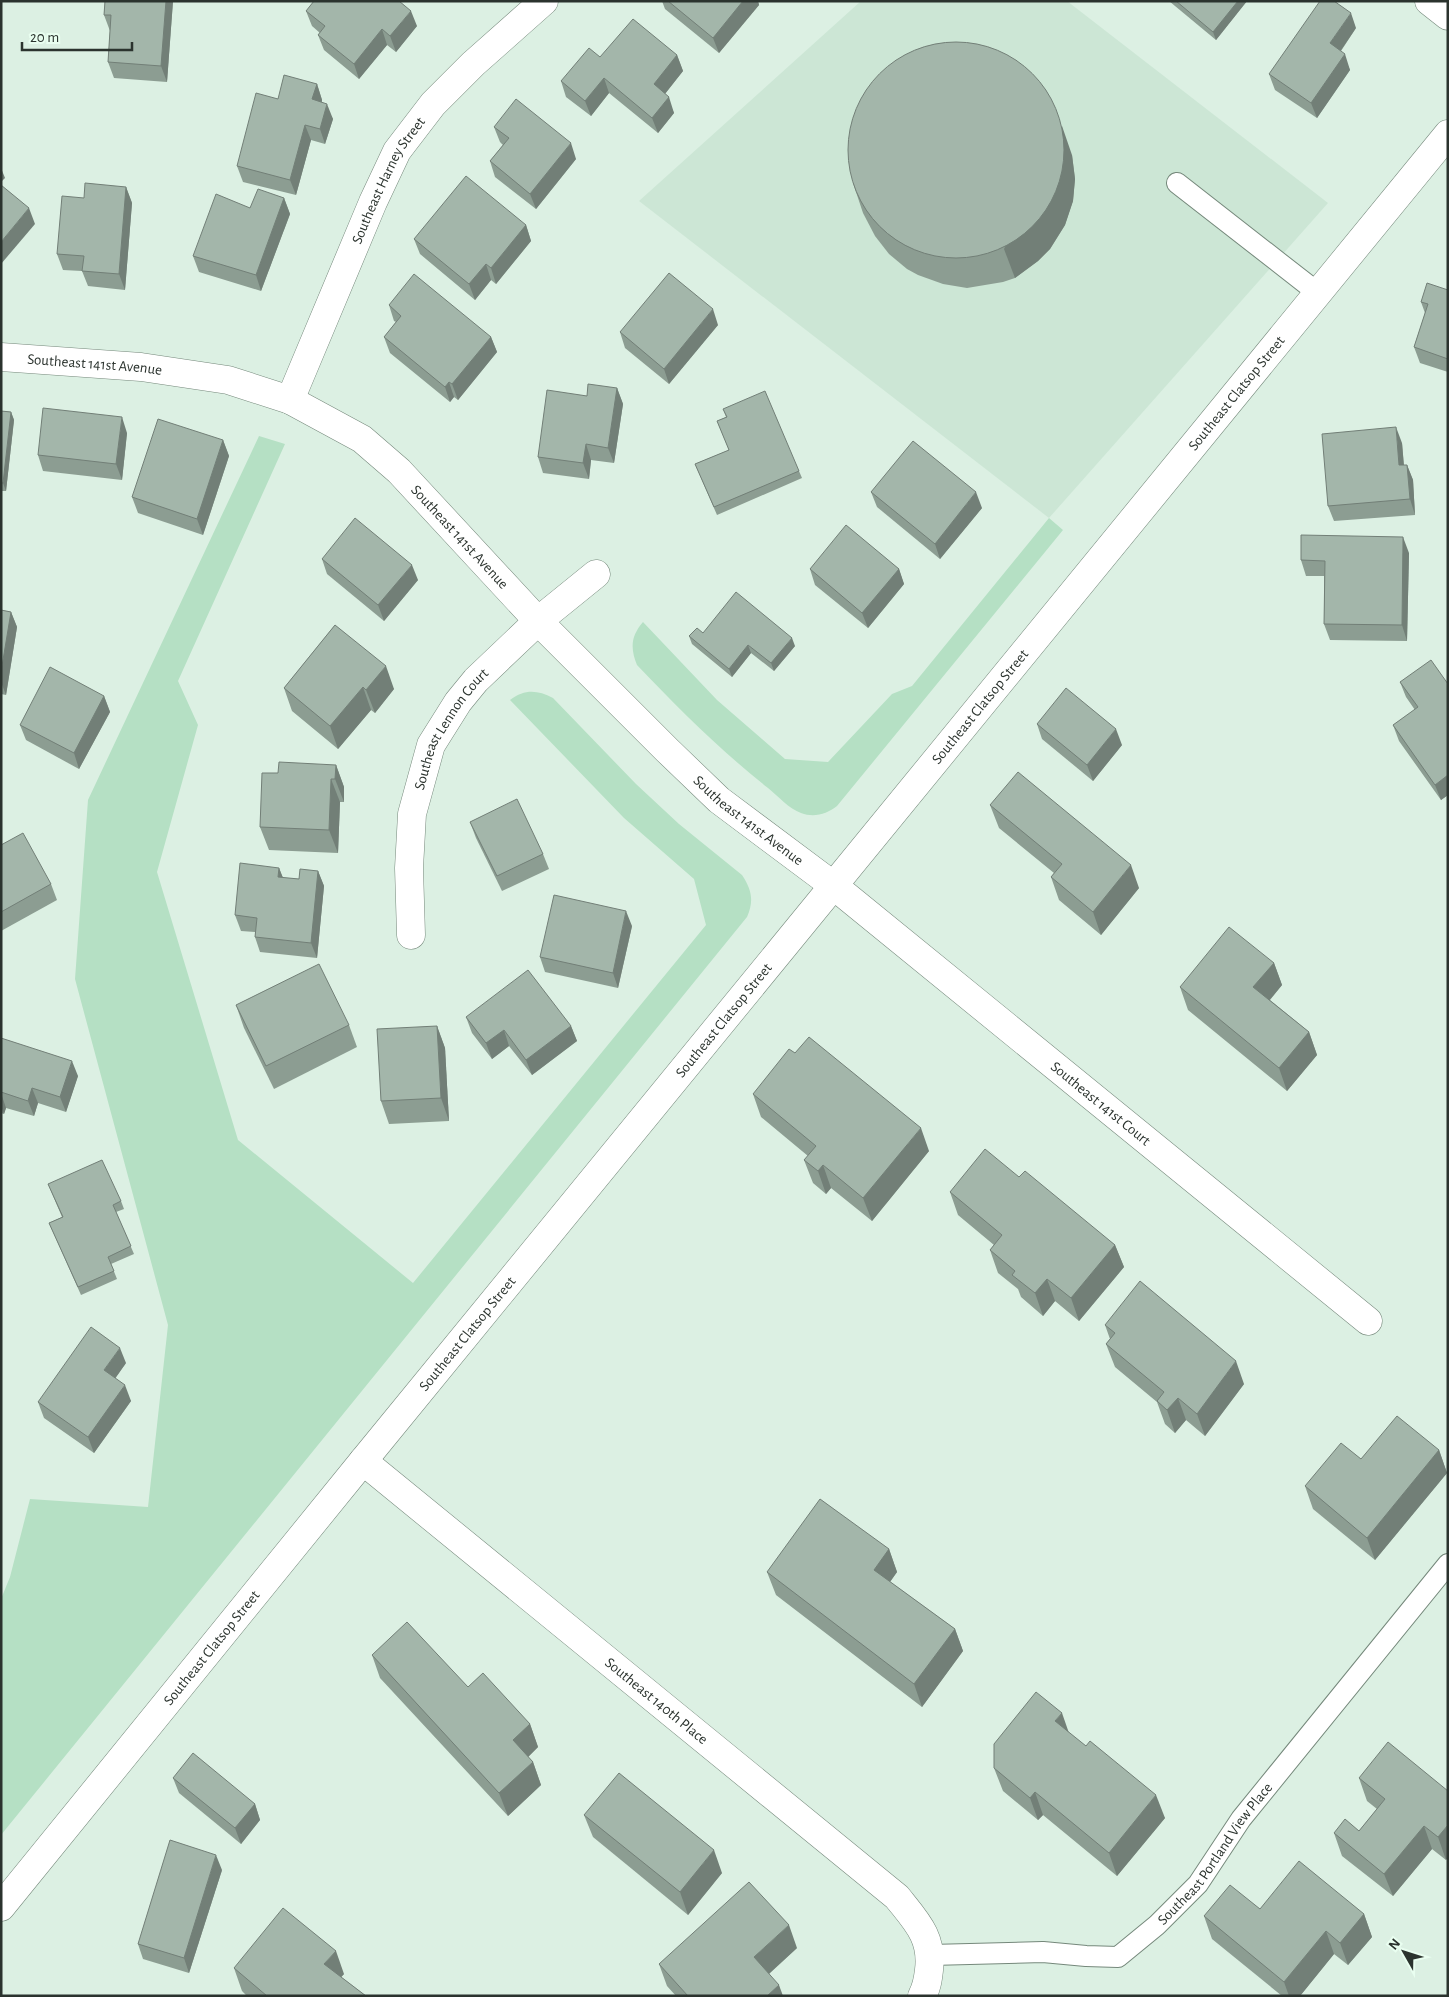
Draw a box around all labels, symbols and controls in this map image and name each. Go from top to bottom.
scale bar [22,20,132,52]
text: 20 m [30,30,59,45]
street label: Southeast Harney Street [349,114,428,246]
street label: Southeast Clatsop Street [1186,333,1288,453]
street label: Southeast 141st Avenue [27,352,163,378]
street label: Southeast 141st Avenue [408,482,511,592]
street label: Southeast Clatsop Street [929,647,1031,767]
street label: Southeast Lennon Court [412,665,492,792]
street label: Southeast 141st Avenue [690,773,806,868]
street label: Southeast Clatsop Street [673,960,775,1080]
street label: Southeast 141st Court [1048,1059,1153,1149]
street label: Southeast Clatsop Street [417,1274,519,1394]
street label: Southeast Clatsop Street [161,1588,263,1708]
street label: Southeast 140th Place [602,1655,711,1747]
street label: Southeast Portland View Place [1155,1780,1275,1928]
north arrow [1379,1927,1429,1977]
text: N [1386,1936,1403,1953]

